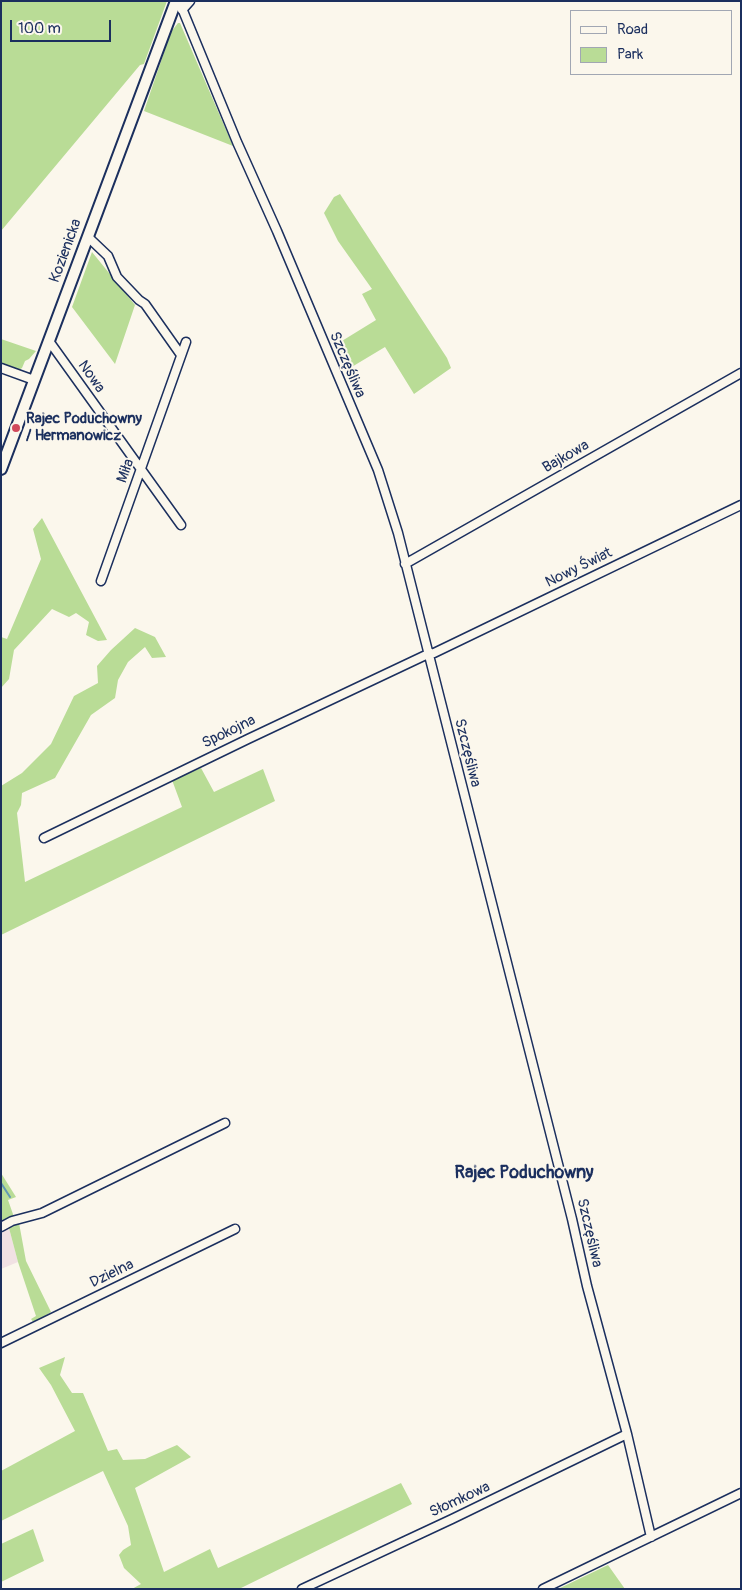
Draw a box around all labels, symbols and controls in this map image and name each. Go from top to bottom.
scale bar [12,10,114,42]
legend [570,10,732,75]
text: 100 m [18,19,61,38]
text: Road [617,20,648,39]
text: Park [617,45,643,64]
street label: Kozienicka [46,217,86,285]
street label: Szczęśliwa [325,329,369,401]
street label: Nowa [74,357,108,397]
place label: Rajec Poduchowny / Hermanowicz [26,410,142,445]
marker: Rajec Poduchowny / Hermanowicz [10,422,22,434]
street label: Bajkowa [540,437,592,477]
street label: Miła [113,457,139,485]
street label: Nowy Świat [543,544,615,592]
street label: Spokojna [199,711,259,753]
street label: Szczęśliwa [450,717,484,789]
district label: Rajec Poduchowny [454,1162,594,1184]
street label: Szczęśliwa [572,1197,606,1269]
street label: Dzielna [87,1256,137,1292]
street label: Słomkowa [427,1478,493,1522]

